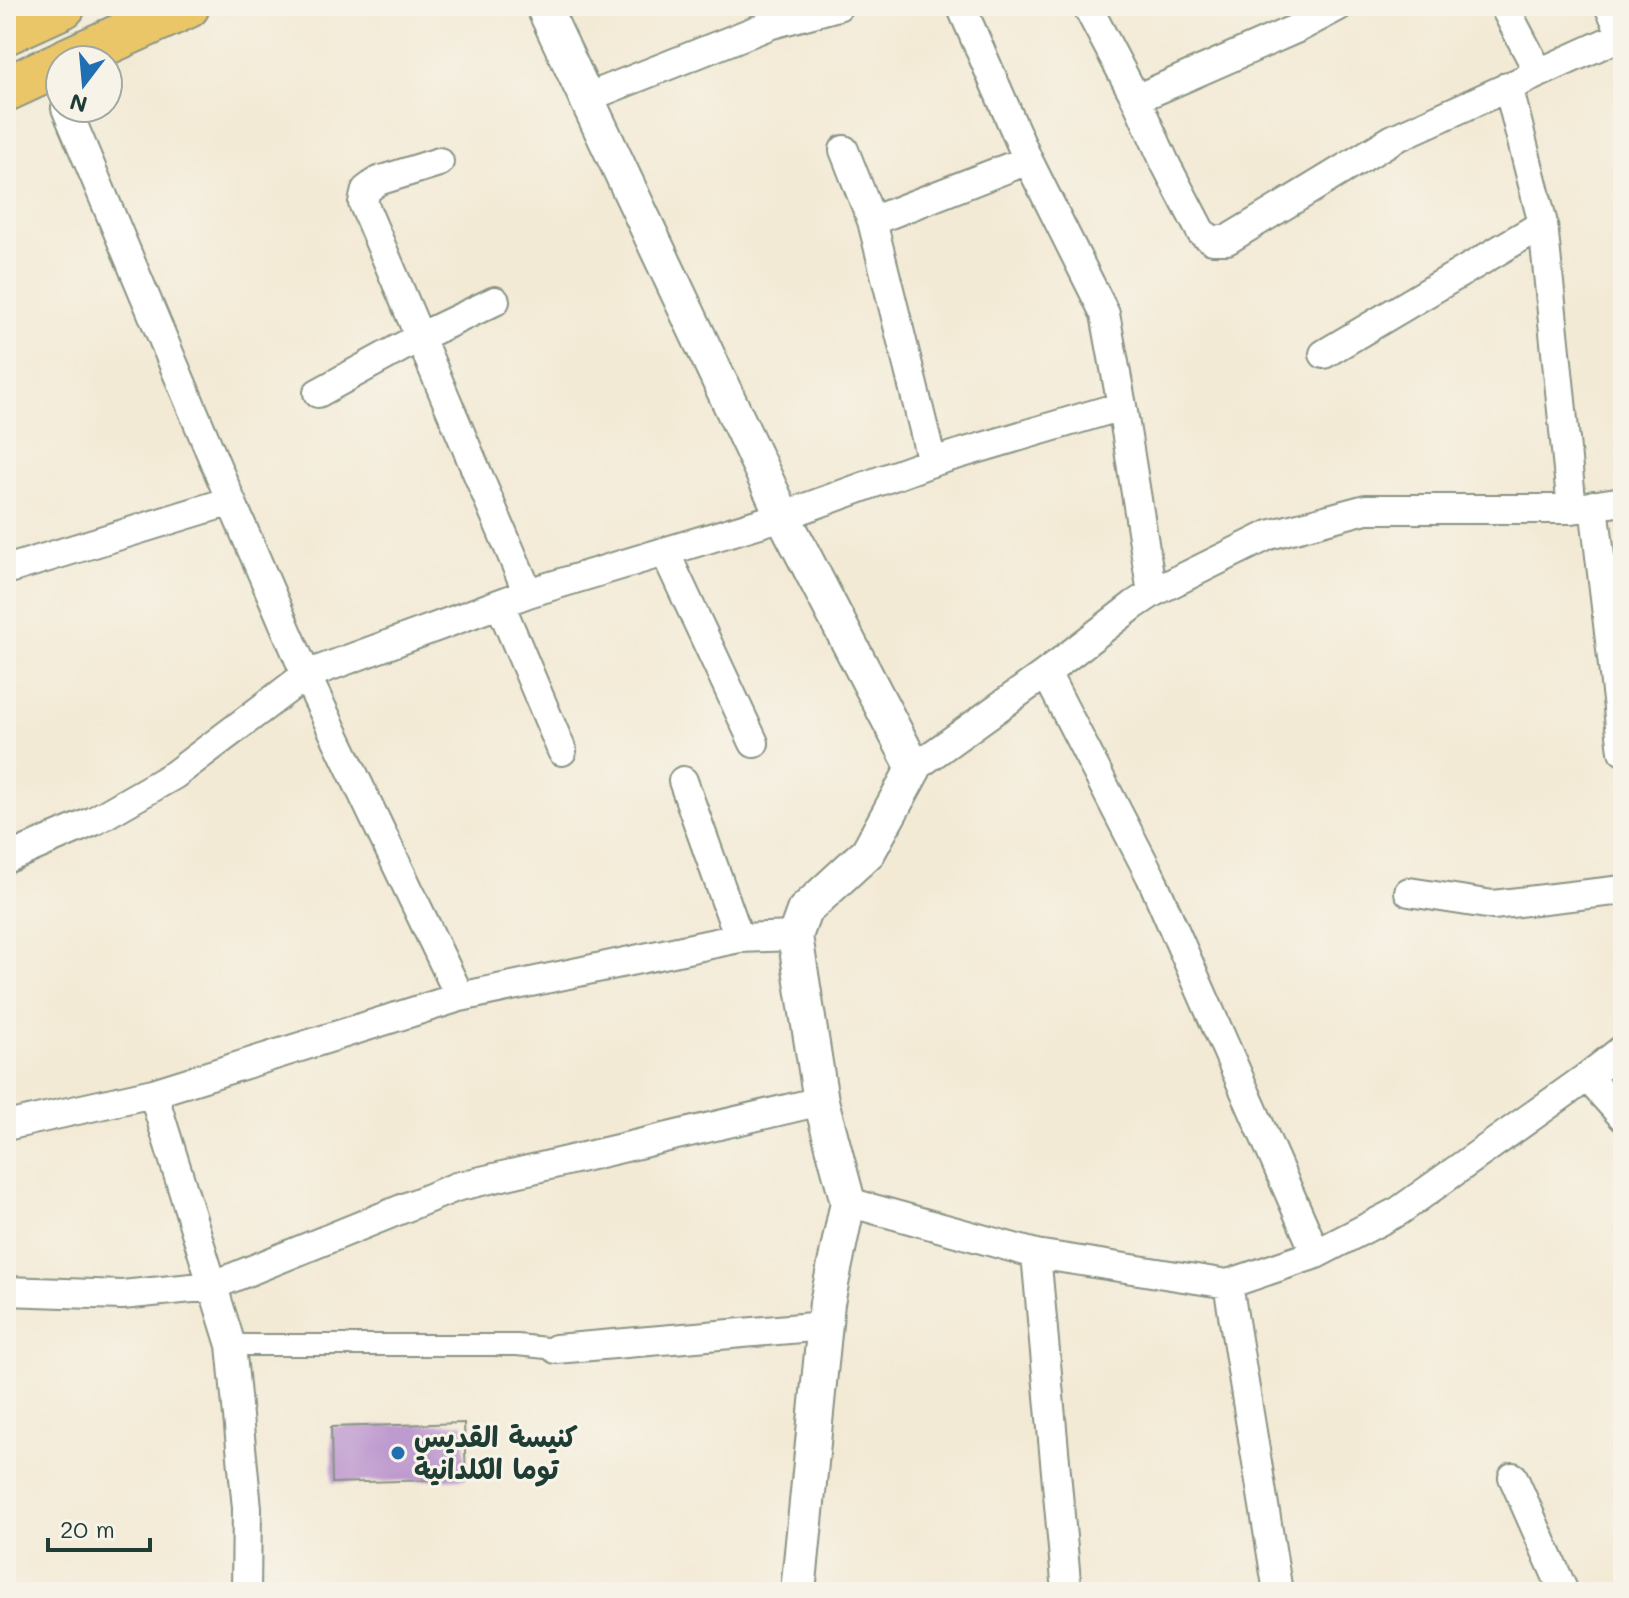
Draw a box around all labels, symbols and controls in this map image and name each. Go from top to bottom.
north arrow [44,44,124,124]
text: N [66,87,90,120]
place label: كنيسة القديس توما الكلدانية [414,1418,578,1487]
marker: كنيسة القديس توما الكلدانية [389,1444,407,1462]
scale bar [48,1502,150,1552]
text: 20 m [60,1513,115,1544]

